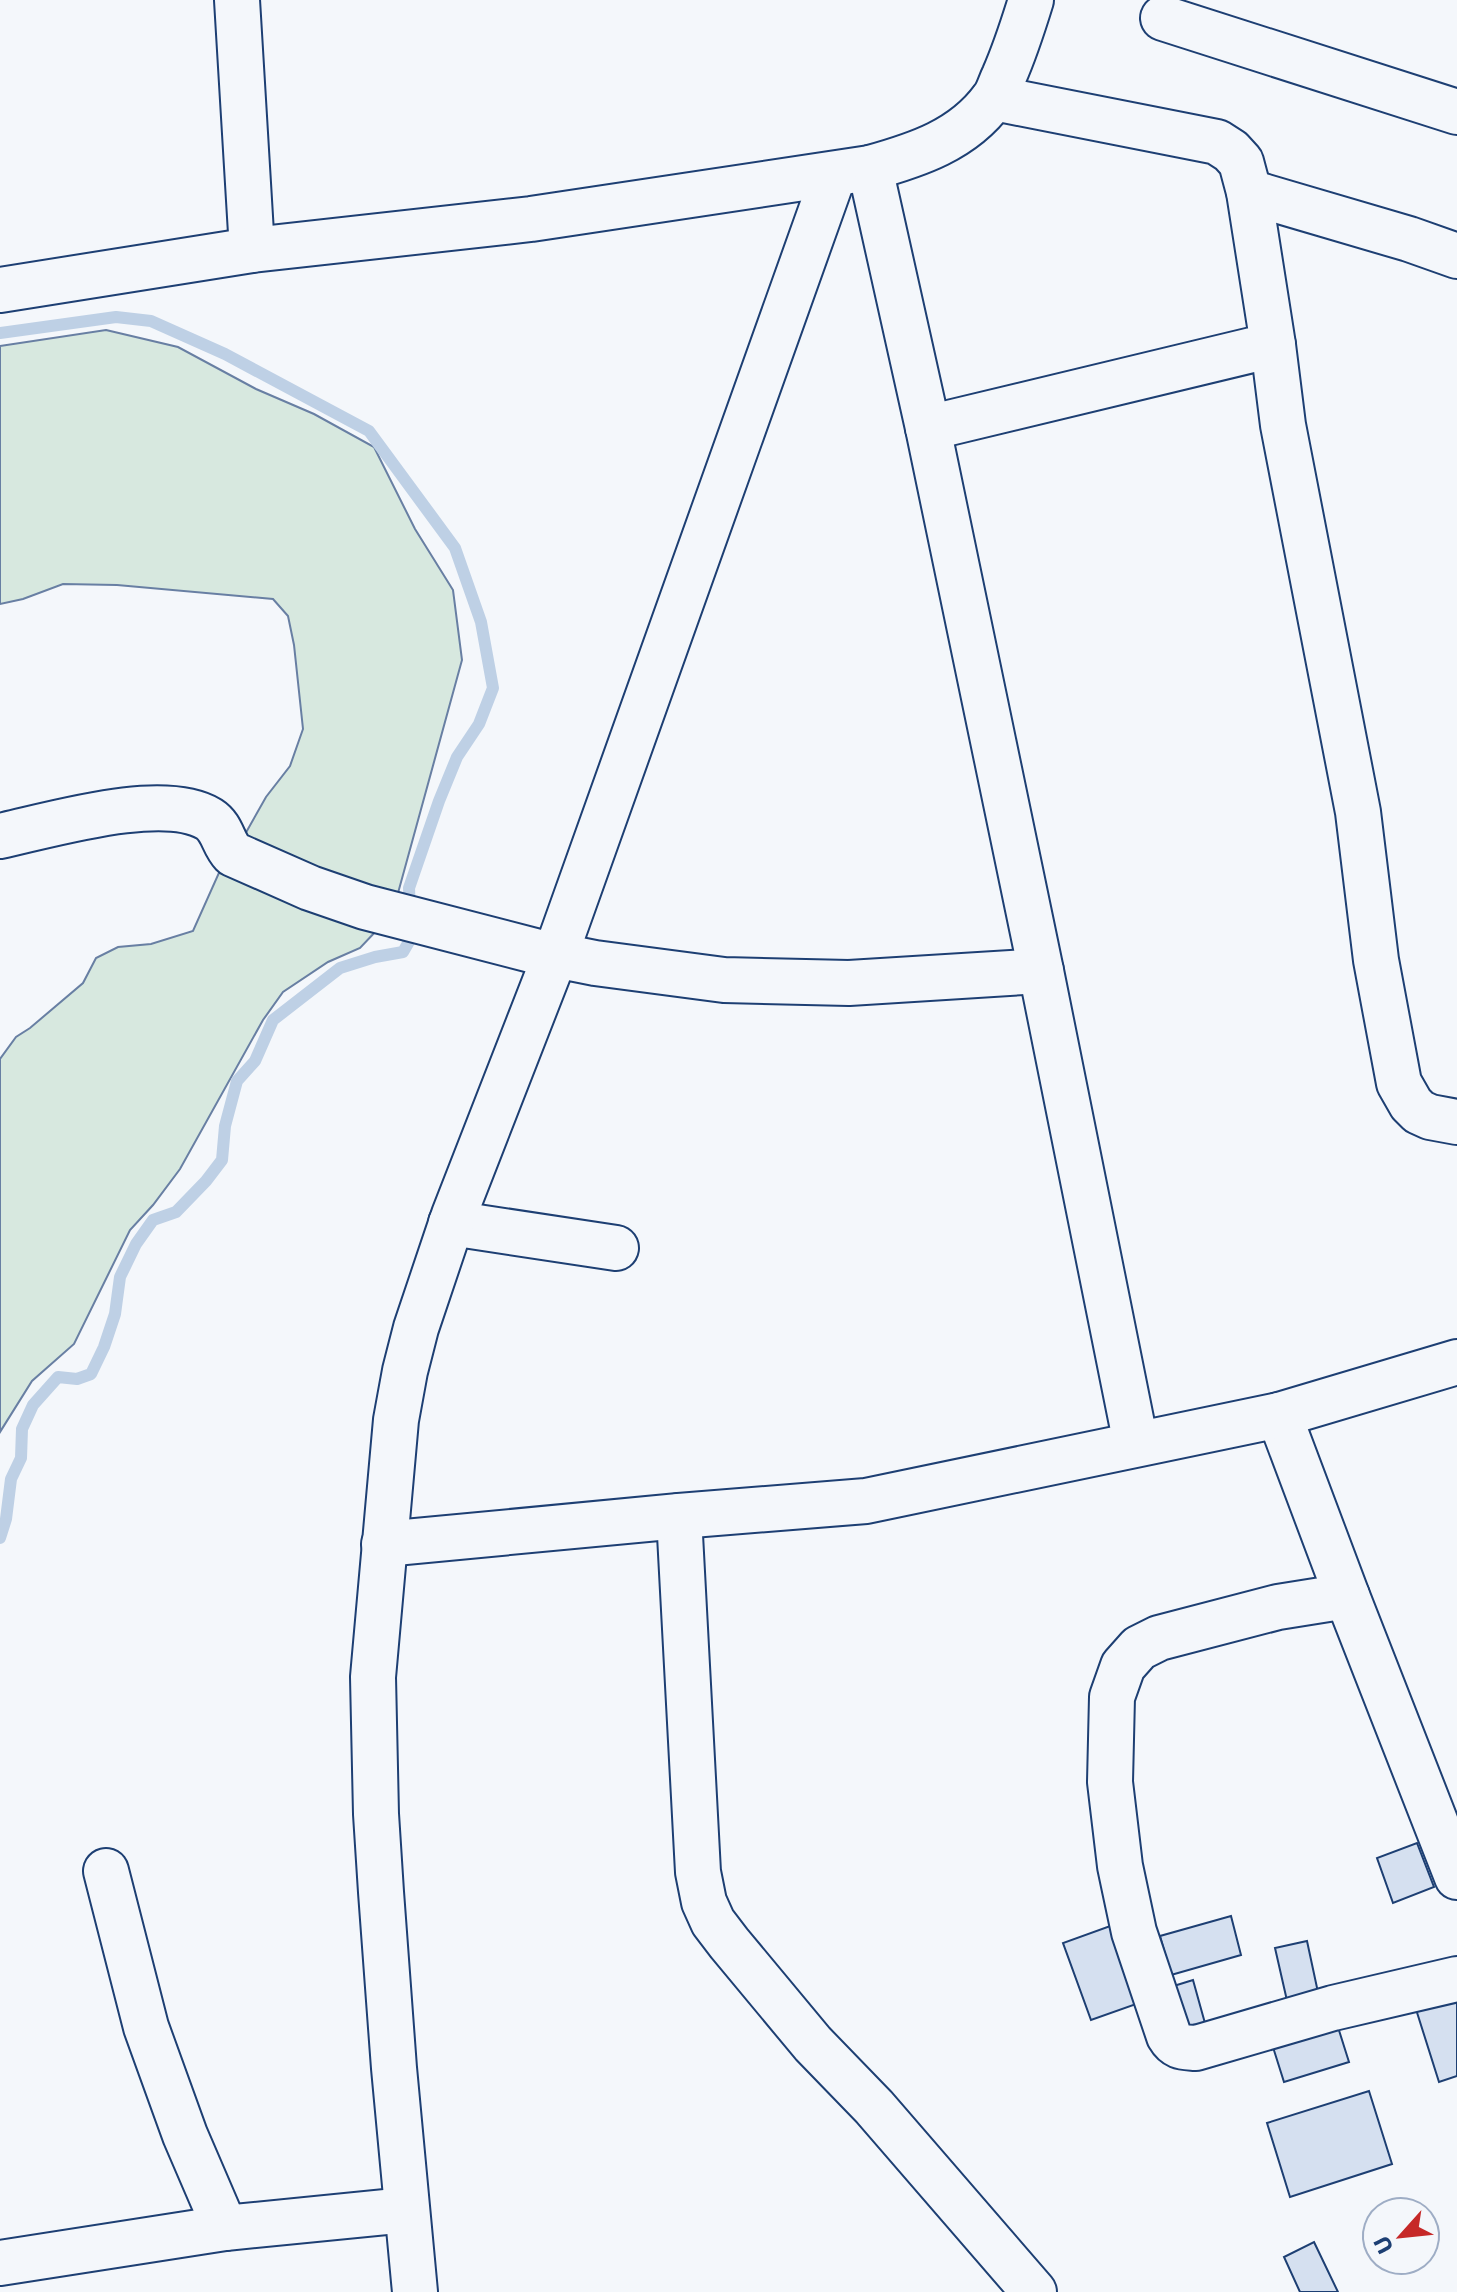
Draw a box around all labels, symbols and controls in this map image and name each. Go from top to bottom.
north arrow [1361,2196,1441,2276]
text: U [1367,2232,1398,2259]

